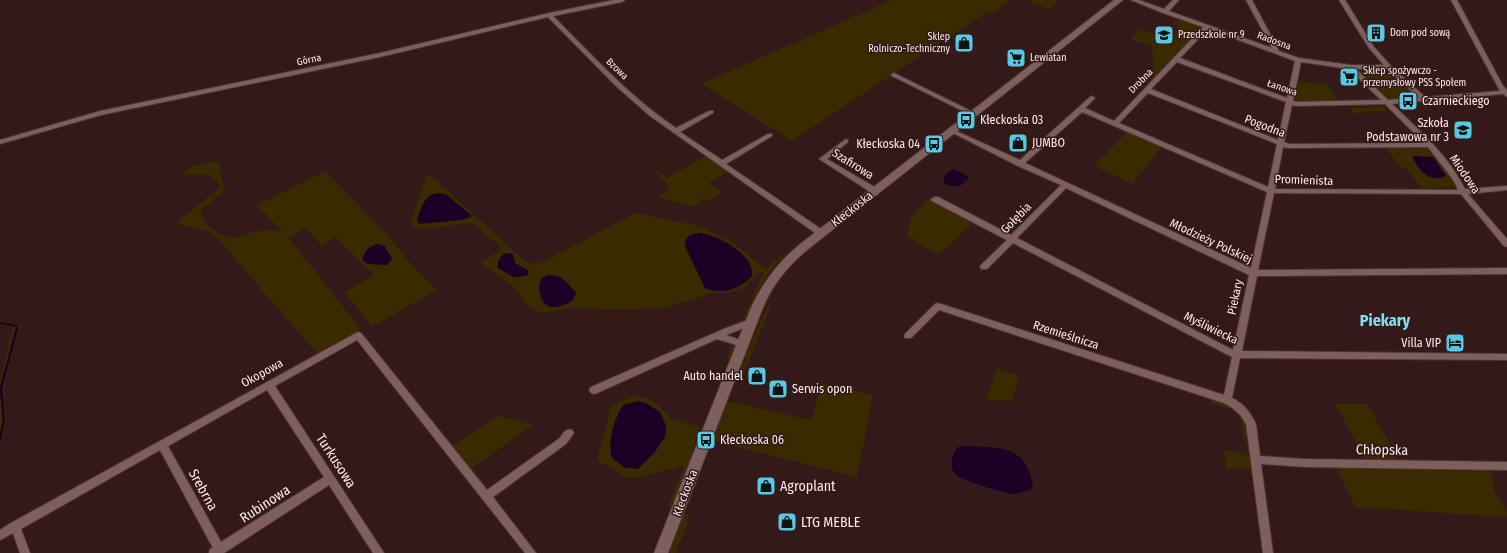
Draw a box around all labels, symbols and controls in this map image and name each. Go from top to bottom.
building icon: Dom pod sową [1365,22,1387,44]
school or university icon: Przedszkole nr 9 [1153,24,1175,46]
place label: Dom pod sową [1390,27,1450,39]
place label: Przedszkole nr 9 [1178,29,1245,41]
street label: Radosna [1255,29,1293,53]
place label: Sklep Rolniczo-Techniczny [868,31,951,55]
shop icon: Sklep Rolniczo-Techniczny [953,32,975,54]
supermarket icon: Lewiatan [1005,47,1027,69]
street label: Górna [296,52,322,68]
place label: Lewiatan [1030,52,1067,64]
street label: Bzowa [604,56,631,82]
place label: Sklep spożywczo - przemysłowy PSS Społem [1363,65,1466,89]
street label: Drobna [1126,66,1156,96]
supermarket icon: Sklep spożywczo - przemysłowy PSS Społem [1338,66,1360,88]
street label: Łanowa [1265,77,1299,99]
bus stop icon: Czarnieckiego [1397,90,1419,112]
place label: Czarnieckiego [1422,94,1489,108]
bus stop icon: Kłeckoska 03 [955,109,977,131]
street label: Pogodna [1243,112,1288,140]
place label: Kłeckoska 03 [980,113,1043,127]
place label: Szkoła Podstawowa nr 3 [1366,116,1449,144]
school or university icon: Szkoła Podstawowa nr 3 [1452,119,1474,141]
shop icon: JUMBO [1007,132,1029,154]
bus stop icon: Kłeckoska 04 [923,133,945,155]
place label: JUMBO [1032,136,1065,150]
place label: Kłeckoska 04 [856,137,920,151]
street label: Szafirowa [830,146,876,182]
street label: Miodowa [1447,152,1483,196]
street label: Promienista [1274,172,1334,188]
street label: Kłeckoska [828,188,876,230]
street label: Gołębia [998,199,1034,236]
street label: Młodzieży Polskiej [1168,216,1254,266]
street label: Piekary [1224,277,1246,316]
street label: Myśliwiecka [1182,309,1240,347]
district label: Piekary [1360,311,1411,330]
street label: Rzemieślnicza [1031,318,1101,352]
hotel icon: Villa VIP [1444,332,1466,354]
place label: Villa VIP [1401,336,1441,350]
street label: Okopowa [239,356,285,390]
shop icon: Auto handel [746,365,768,387]
place label: Auto handel [683,369,743,383]
shop icon: Serwis opon [767,378,789,400]
place label: Serwis opon [792,382,852,396]
bus stop icon: Kłeckoska 06 [695,429,717,451]
street label: Turkusowa [312,431,360,491]
place label: Kłeckoska 06 [720,433,784,447]
street label: Chłopska [1356,441,1408,459]
street label: Srebrna [185,466,221,514]
street label: Kłeckoska [670,468,700,518]
shop icon: Agroplant [755,475,777,497]
place label: Agroplant [780,478,836,495]
street label: Rubinowa [237,481,293,527]
shop icon: LTG MEBLE [776,511,798,533]
place label: LTG MEBLE [801,514,861,531]

